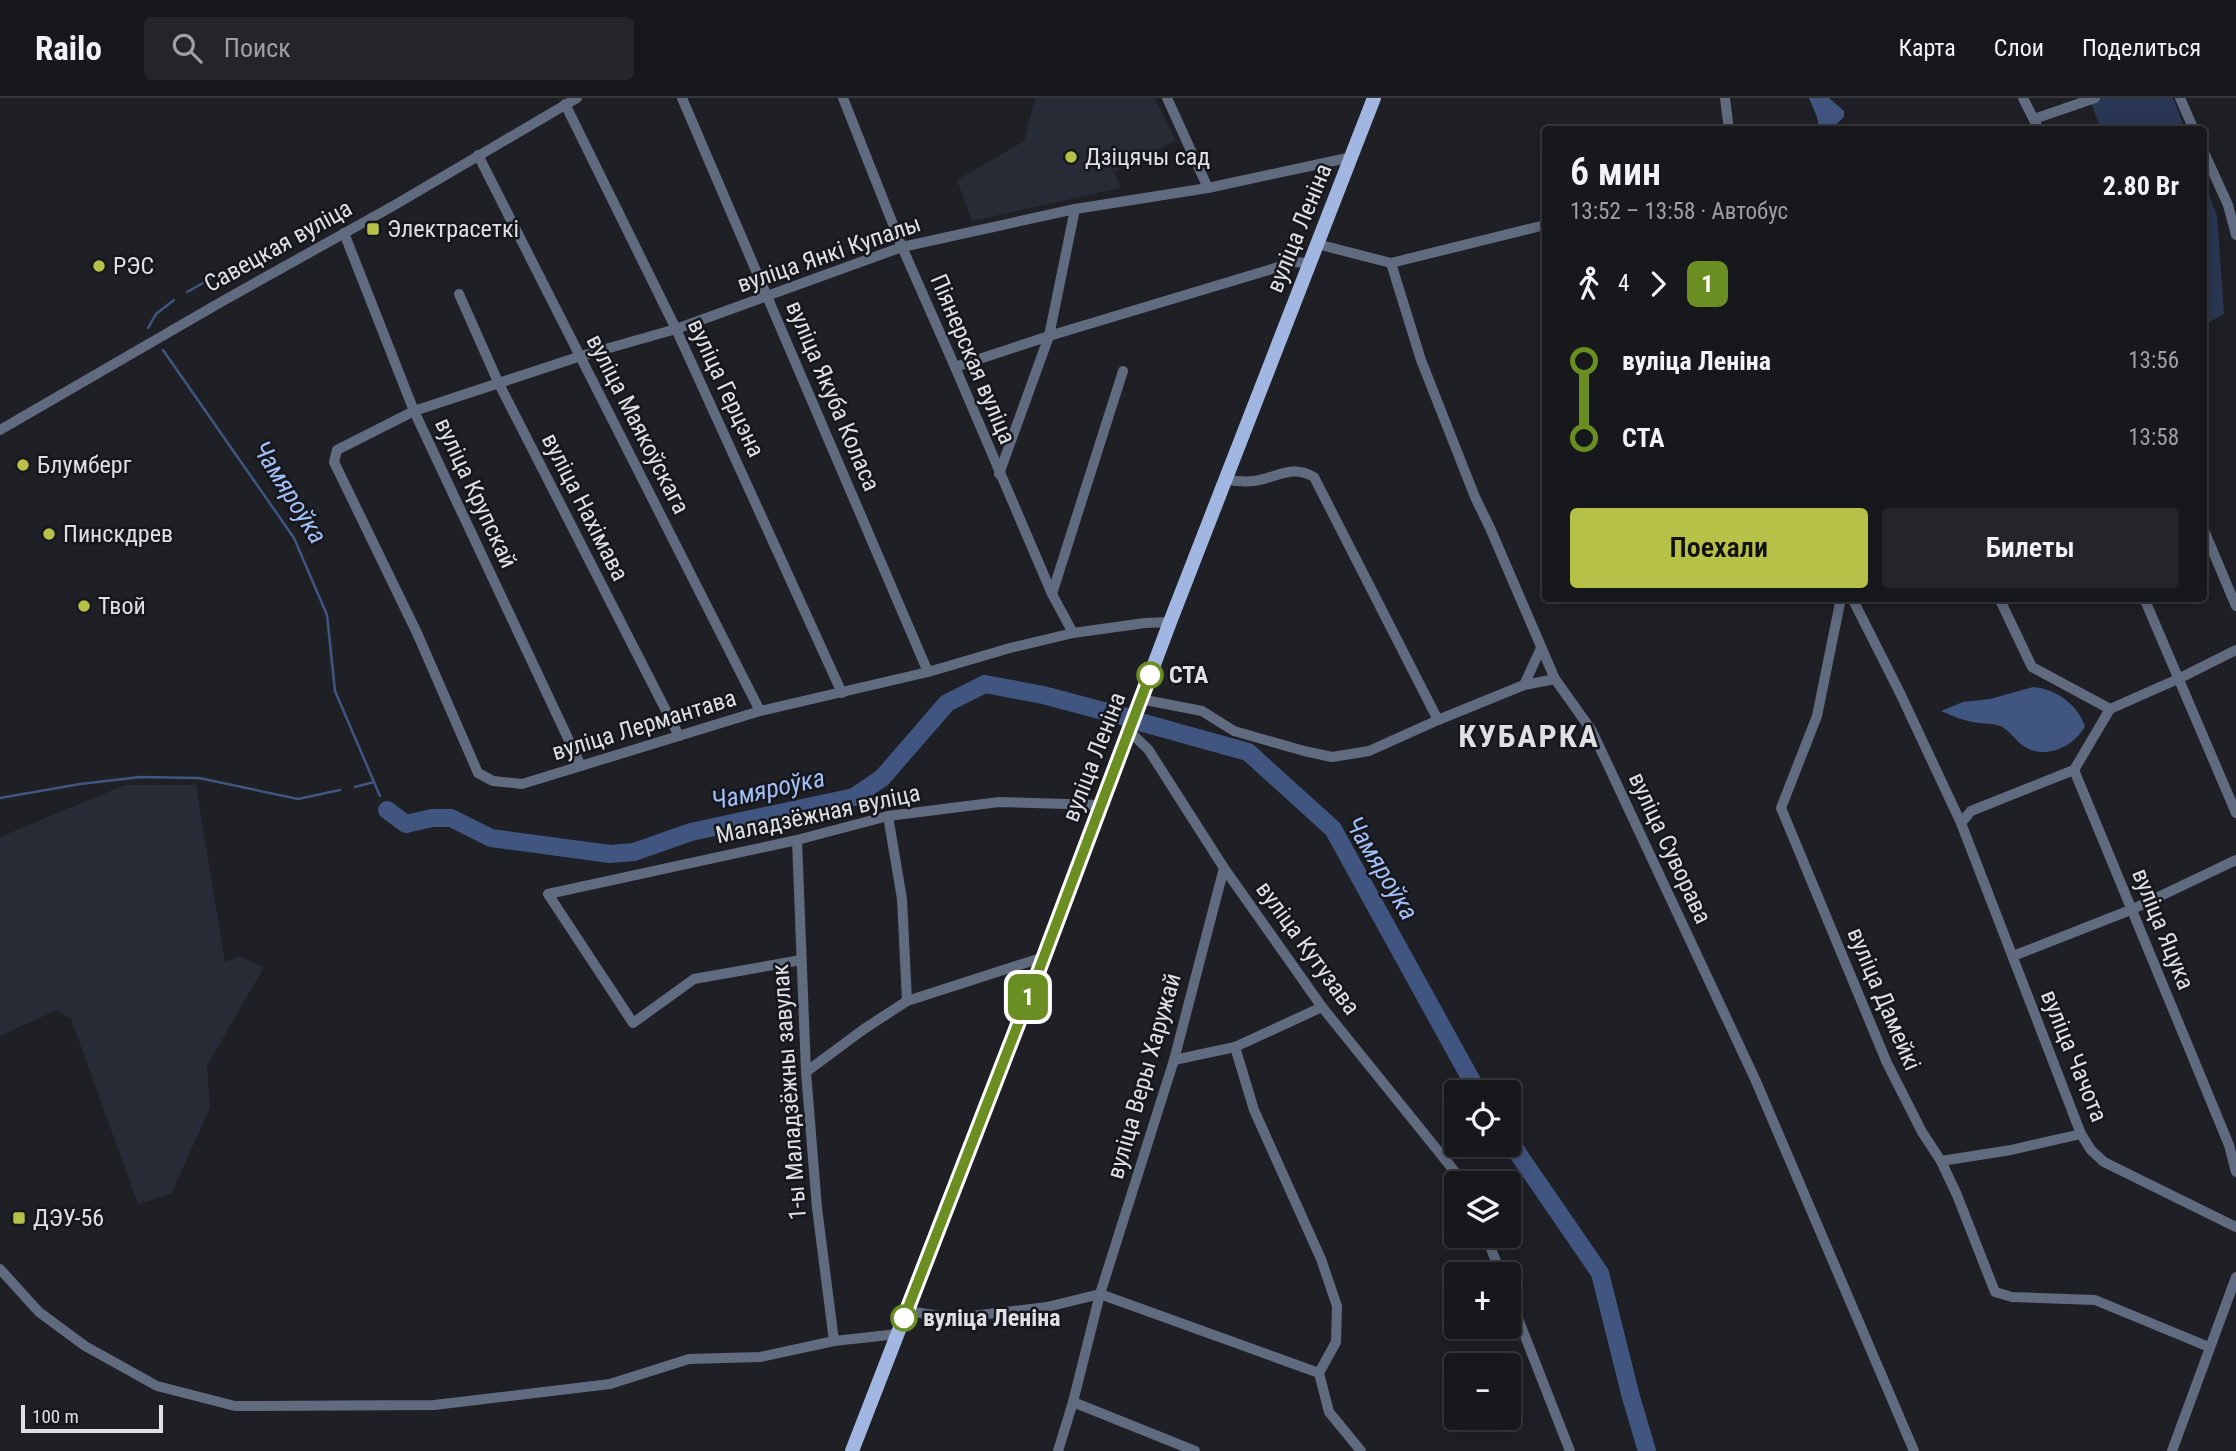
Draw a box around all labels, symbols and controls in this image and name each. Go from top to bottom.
search box [144,17,634,80]
text: Railo [35,29,102,68]
icon: search [168,29,206,67]
text: Поиск [224,33,291,63]
text: Карта [1898,34,1956,62]
text: Слои [1994,34,2044,62]
text: Поделиться [2082,34,2201,62]
place label: Дзіцячы сад [1085,143,1210,171]
marker: Дзіцячы сад [1063,149,1079,165]
text: 6 мин [1570,150,1661,194]
street label: вуліца Леніна [1260,160,1338,296]
text: 2.80 Br [2103,171,2179,201]
street label: Савецкая вуліца [199,194,357,298]
text: 13:52 – 13:58 · Автобус [1570,198,1788,225]
street label: вуліца Янкі Купалы [734,209,924,299]
place label: Электрасеткі [387,215,519,243]
marker: Электрасеткі [365,221,381,237]
place label: РЭС [113,252,154,280]
marker: РЭС [91,258,107,274]
icon: walk [1570,265,1608,303]
icon: forward [1639,265,1677,303]
street label: Піянерская вуліца [925,270,1021,448]
text: 4 [1618,270,1629,297]
text: 1 [1701,270,1714,298]
street label: вуліца Якуба Коласа [780,297,886,495]
street label: вуліца Герцэна [682,315,770,461]
street label: вуліца Маякоўскага [581,330,695,518]
text: вуліца Леніна [1622,346,1771,376]
text: 13:56 [2128,347,2179,374]
street label: вуліца Крупскай [429,414,523,572]
text: СТА [1622,423,1665,453]
text: 13:58 [2128,424,2179,451]
street label: вуліца Нахімава [536,429,634,585]
water label: Чамяроўка [247,435,333,549]
place label: Блумберг [37,451,132,479]
marker: Блумберг [15,457,31,473]
button: Поехали [1570,508,1868,588]
button: Билеты [1882,508,2179,588]
place label: Пинскдрев [63,520,173,548]
marker: Пинскдрев [41,526,57,542]
place label: Твой [98,592,146,620]
marker: Твой [76,598,92,614]
place label: СТА [1169,661,1209,689]
marker: СТА [1137,662,1163,688]
street label: вуліца Лермантава [549,684,739,766]
street label: вуліца Леніна [1057,688,1131,826]
district label: КУБАРКА [1458,717,1600,755]
water label: Чамяроўка [708,762,828,816]
street label: вуліца Суворава [1623,768,1717,928]
street label: Маладзёжная вуліца [713,779,923,849]
water label: Чамяроўка [1339,811,1425,925]
street label: вуліца Яцука [2126,864,2200,994]
street label: вуліца Кутузава [1250,876,1366,1020]
street label: вуліца Дамейкі [1841,923,1927,1075]
street label: 1-ы Маладзёжны завулак [766,962,812,1221]
street label: вуліца Веры Харужай [1101,970,1187,1182]
line badge: 1 [1005,974,1051,1020]
text: 1 [1022,983,1034,1011]
street label: вуліца Чачота [2035,986,2113,1126]
map controls [1444,1080,1521,1430]
button: locate [1444,1080,1521,1157]
button: layers [1444,1171,1521,1248]
place label: ДЭУ-56 [33,1204,104,1232]
marker: ДЭУ-56 [11,1210,27,1226]
button: + [1444,1262,1521,1339]
place label: вуліца Леніна [923,1304,1060,1332]
marker: вуліца Леніна [891,1305,917,1331]
button: − [1444,1353,1521,1430]
scale bar [21,1402,163,1434]
text: 100 m [32,1405,79,1428]

